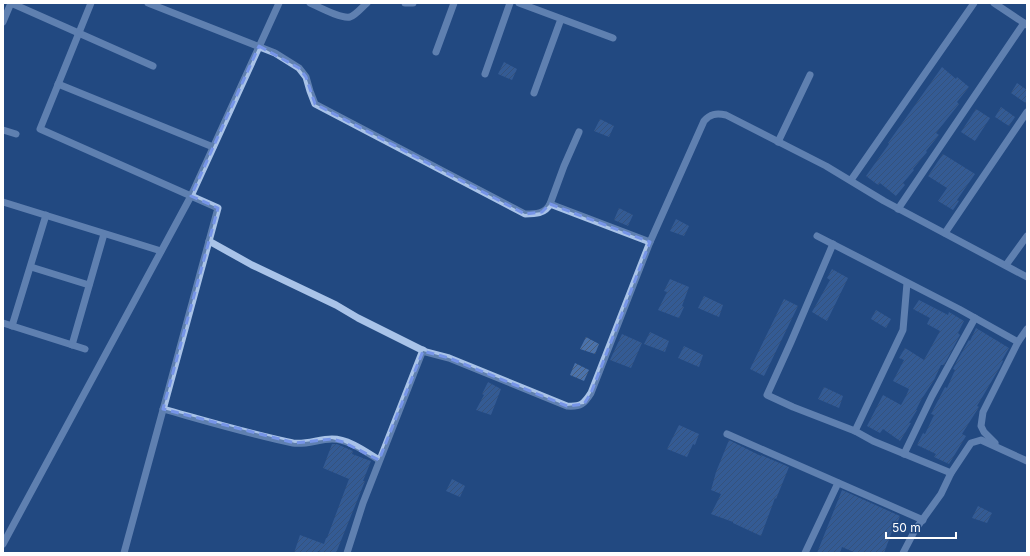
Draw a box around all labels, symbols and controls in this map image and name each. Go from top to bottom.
scale bar [886,514,956,540]
text: 50 m [892,520,921,535]

